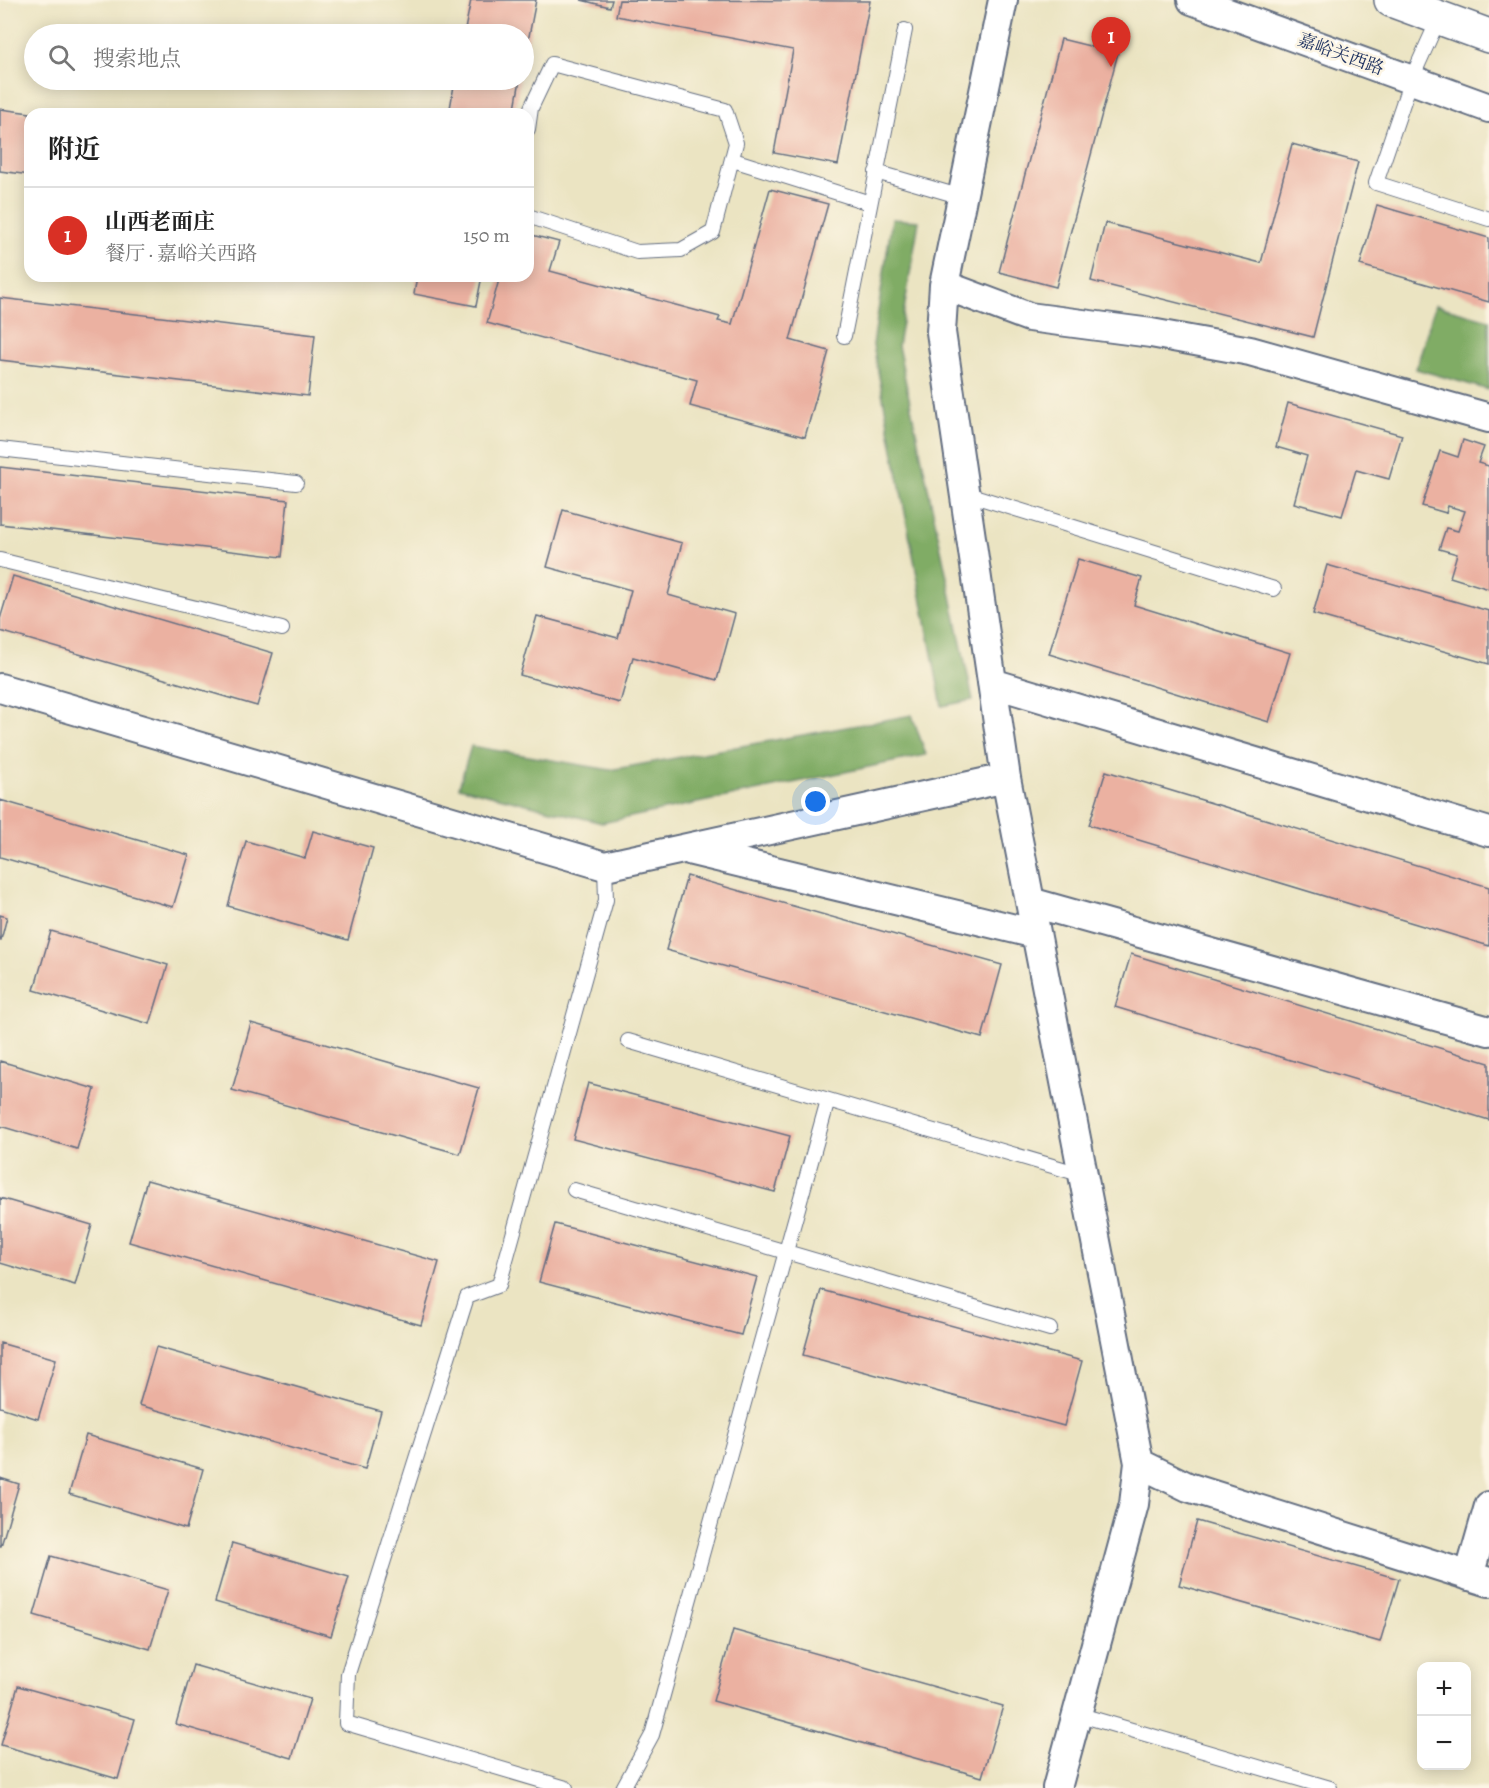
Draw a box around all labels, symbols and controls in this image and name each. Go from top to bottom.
pin: 1 [1092,17,1130,67]
search box [24,24,534,90]
street label: 嘉峪关西路 [1295,27,1387,81]
icon: search [45,41,78,74]
text: 搜索地点 [93,44,181,74]
text: 附近 [48,132,100,167]
text: 山西老面庄 [105,207,215,237]
text: 1 [64,222,71,249]
text: 150 m [463,222,510,249]
text: 餐厅 · 嘉峪关西路 [105,240,257,267]
your location [801,787,830,816]
map controls [1417,1662,1471,1770]
button: + [1417,1662,1471,1716]
button: − [1417,1716,1471,1770]

